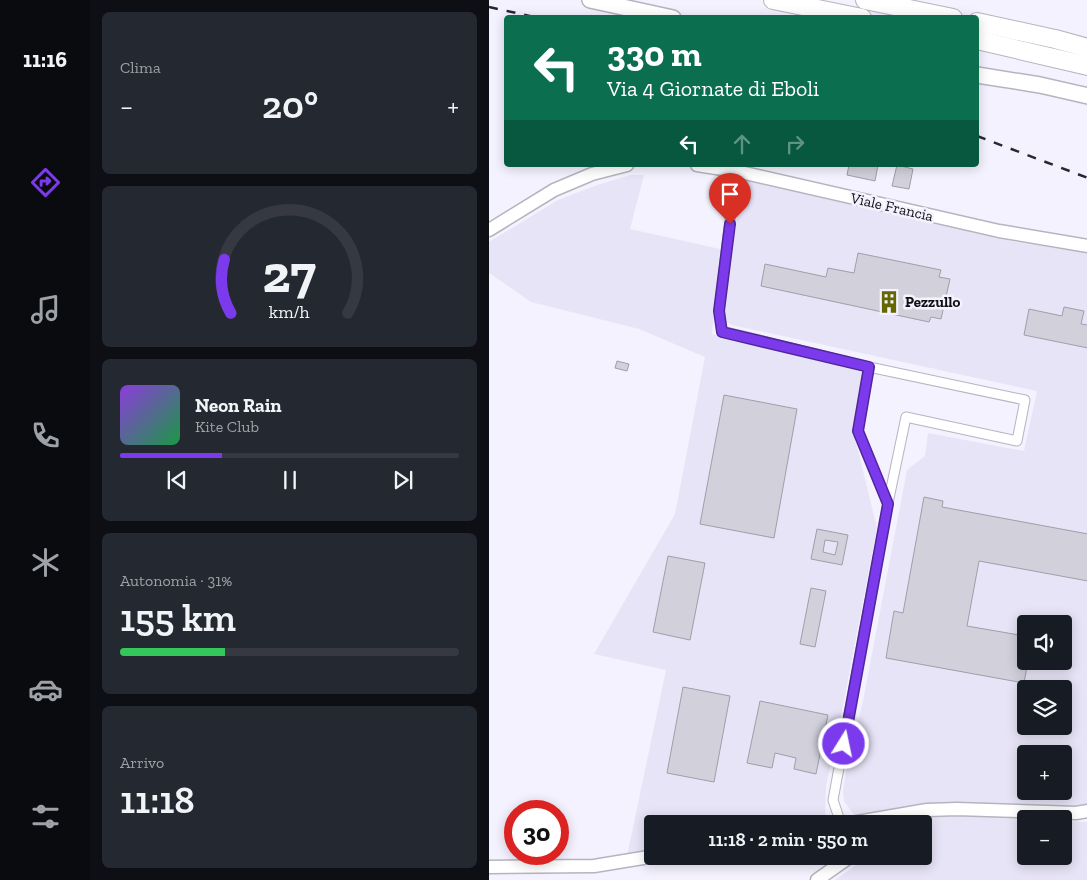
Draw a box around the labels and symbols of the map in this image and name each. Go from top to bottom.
pin [709,173,751,224]
street label: Viale Francia [848,189,935,225]
building icon: Pezzullo [876,289,902,315]
place label: Pezzullo [905,293,961,311]
position arrow [817,717,869,769]
speed limit sign: 30 [504,800,569,865]

